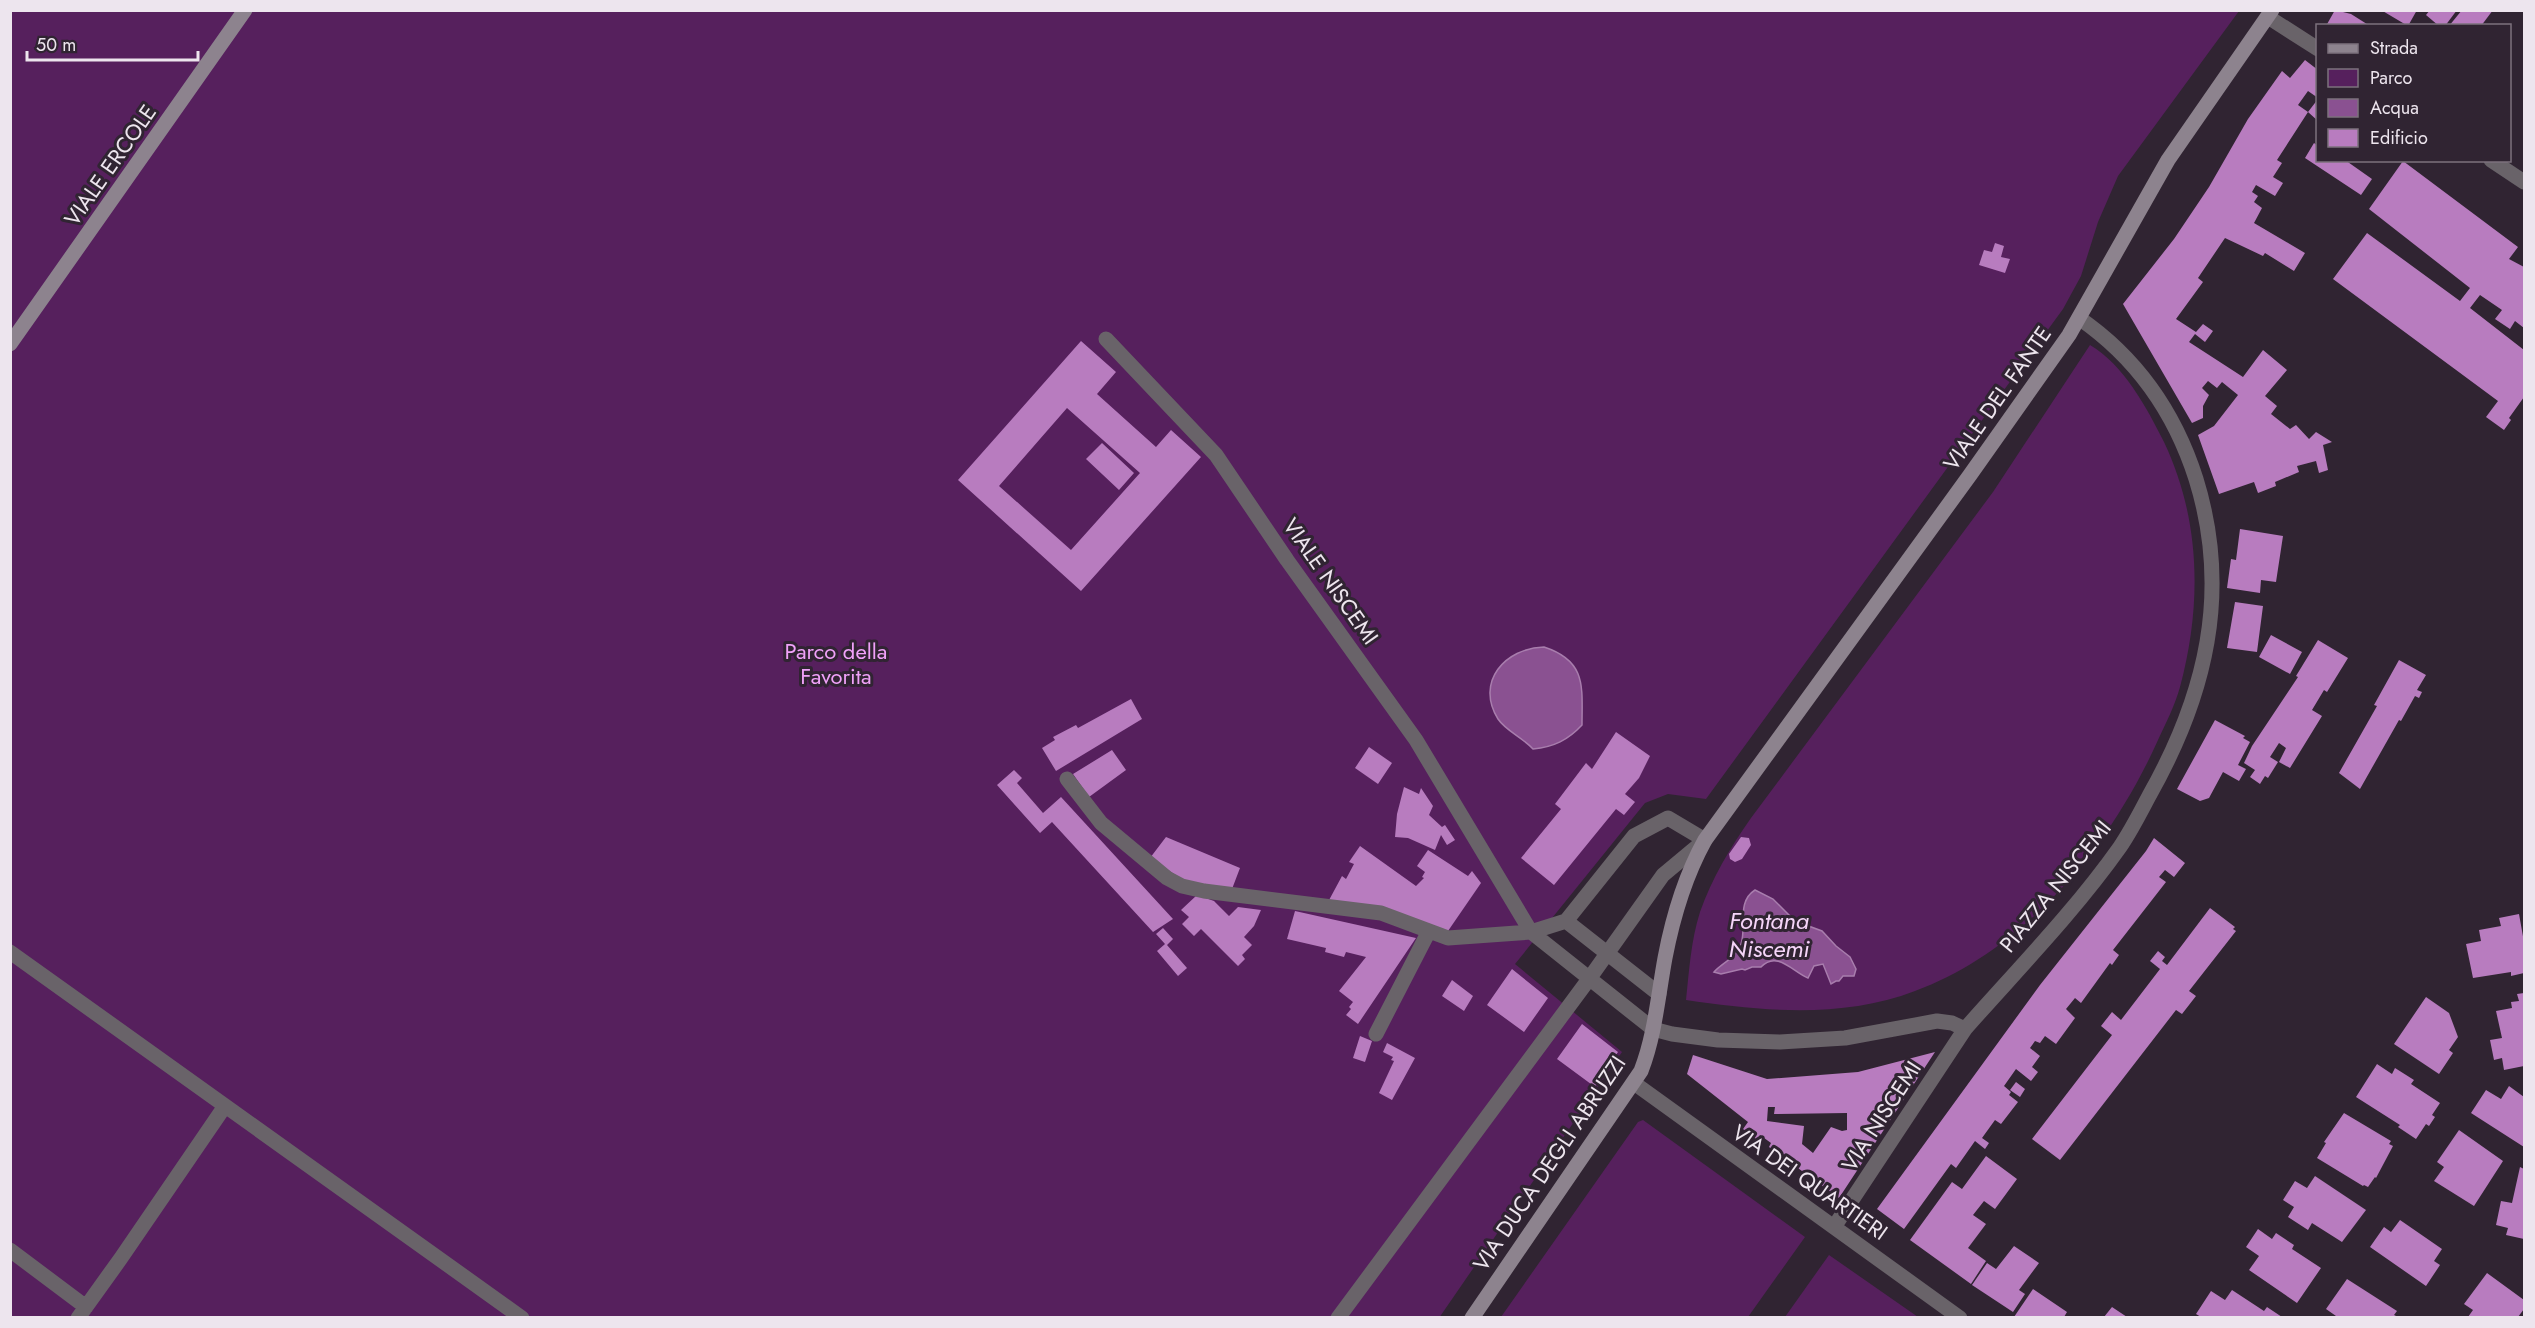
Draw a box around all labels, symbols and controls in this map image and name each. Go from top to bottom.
scale bar [27,24,198,62]
legend [2316,24,2511,162]
text: 50 m [36,32,76,58]
text: Strada [2370,35,2418,61]
text: Parco [2370,65,2412,91]
text: Acqua [2370,95,2419,121]
street label: VIALE ERCOLE [56,98,164,232]
text: Edificio [2370,125,2428,151]
street label: VIALE DEL FANTE [1935,319,2059,477]
street label: VIALE NISCEMI [1275,511,1387,651]
park label: Parco della Favorita [785,635,887,692]
street label: PIAZZA NISCEMI [1992,813,2118,959]
water label: Fontana Niscemi [1729,903,1810,966]
street label: VIA DUCA DEGLI ABRUZZI [1465,1049,1633,1277]
street label: VIA NISCEMI [1833,1054,1929,1178]
street label: VIA DEI QUARTIERI [1726,1116,1894,1248]

